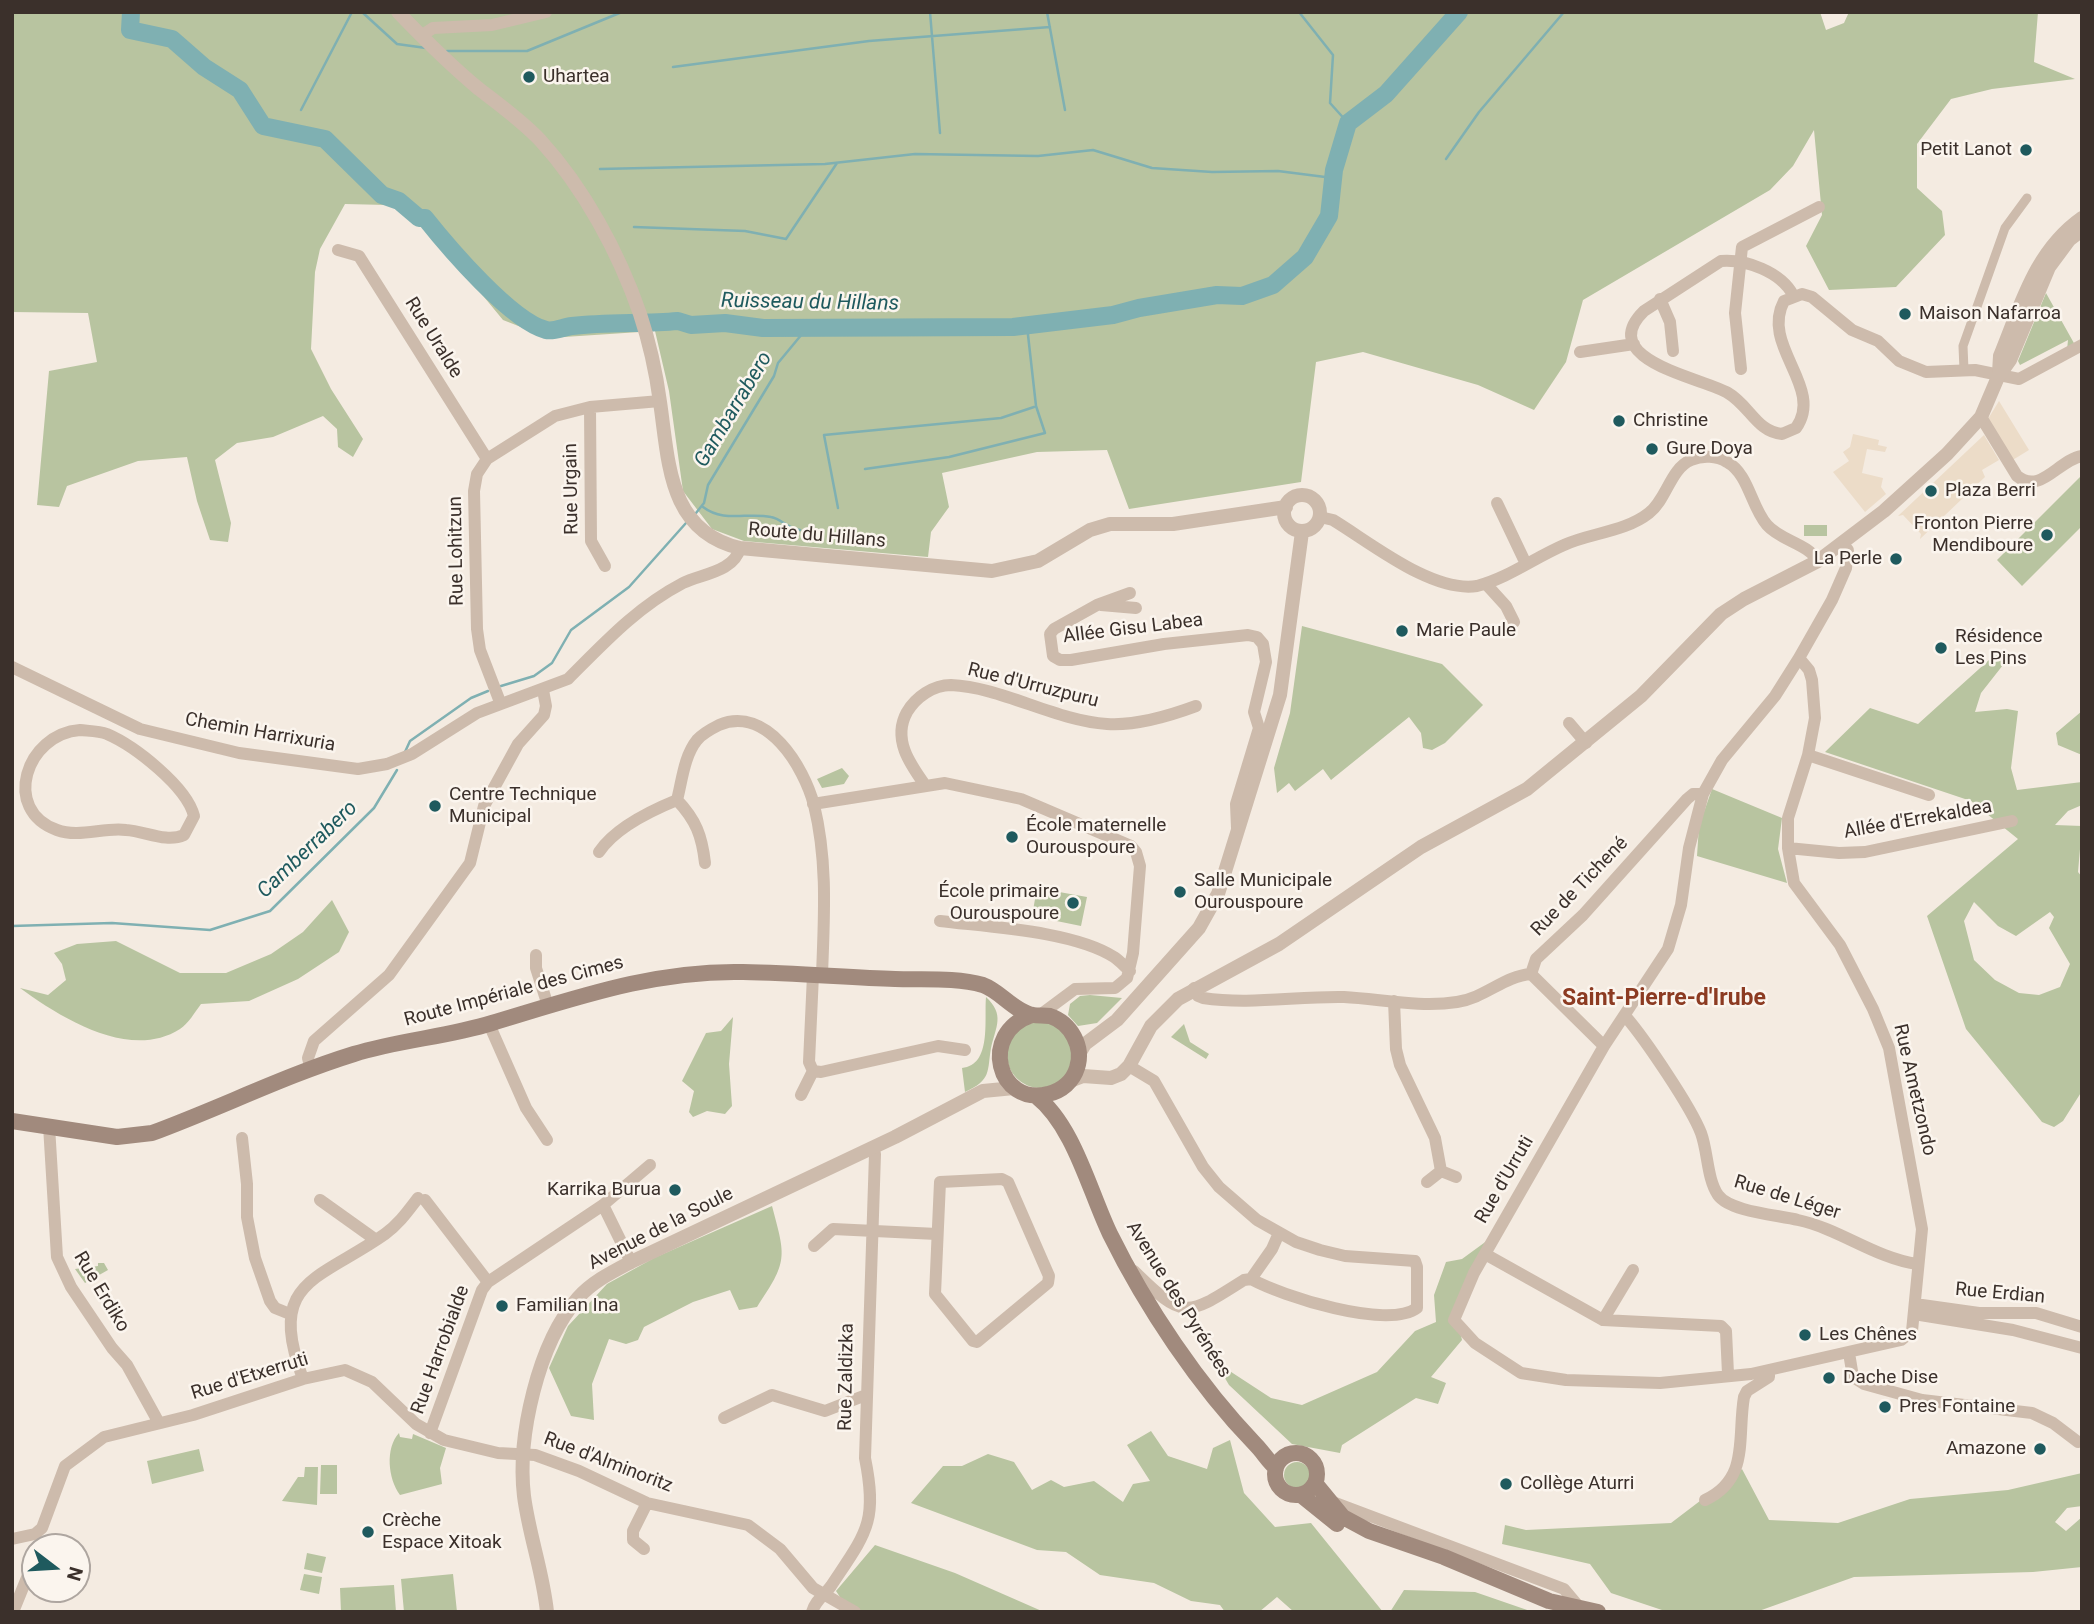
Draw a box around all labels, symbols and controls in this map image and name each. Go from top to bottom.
place label: Uhartea [543,66,610,88]
marker: Uhartea [521,69,537,85]
place label: Petit Lanot [1920,139,2012,161]
marker: Petit Lanot [2018,142,2034,158]
water label: Ruisseau du Hillans [721,289,899,317]
street label: Rue Uralde [399,293,467,383]
place label: Maison Nafarroa [1919,303,2061,325]
marker: Maison Nafarroa [1897,306,1913,322]
water label: Gambarrabero [690,348,778,472]
place label: Christine [1633,410,1708,432]
marker: Christine [1611,413,1627,429]
place label: Gure Doya [1666,438,1753,460]
marker: Gure Doya [1644,441,1660,457]
street label: Rue Urgain [560,443,584,535]
place label: Plaza Berri [1945,480,2036,502]
marker: Plaza Berri [1923,483,1939,499]
street label: Rue Lohitzun [445,496,469,606]
place label: Fronton Pierre Mendiboure [1914,513,2033,557]
street label: Route du Hillans [747,519,887,553]
marker: Fronton Pierre Mendiboure [2039,527,2055,543]
place label: La Perle [1814,548,1882,570]
marker: La Perle [1888,551,1904,567]
street label: Allée Gisu Labea [1062,609,1204,649]
place label: Marie Paule [1416,620,1516,642]
marker: Marie Paule [1394,623,1410,639]
place label: Résidence Les Pins [1955,626,2043,670]
marker: Résidence Les Pins [1933,640,1949,656]
street label: Rue d'Urruzpuru [965,659,1101,713]
street label: Chemin Harrixuria [183,709,337,757]
place label: Centre Technique Municipal [449,784,597,828]
water label: Camberrabero [253,796,363,904]
street label: Allée d'Errekaldea [1842,796,1994,844]
marker: Centre Technique Municipal [427,798,443,814]
place label: École maternelle Ourouspoure [1026,815,1166,859]
marker: École maternelle Ourouspoure [1004,829,1020,845]
street label: Rue de Tichené [1527,833,1633,941]
place label: Salle Municipale Ourouspoure [1194,870,1332,914]
place label: École primaire Ourouspoure [939,881,1059,925]
marker: Salle Municipale Ourouspoure [1172,884,1188,900]
marker: École primaire Ourouspoure [1065,895,1081,911]
street label: Route Impériale des Cimes [402,952,626,1032]
district label: Saint-Pierre-d'Irube [1562,985,1766,1013]
street label: Rue Ametzondo [1888,1022,1940,1158]
street label: Rue d'Urruti [1471,1132,1539,1228]
street label: Rue de Léger [1731,1171,1843,1225]
place label: Karrika Burua [547,1179,661,1201]
marker: Karrika Burua [667,1182,683,1198]
street label: Avenue de la Soule [585,1183,737,1275]
street label: Avenue des Pyrénées [1121,1218,1235,1382]
street label: Rue Erdiko [68,1248,134,1336]
street label: Rue Erdian [1954,1279,2046,1309]
street label: Rue Harrobialde [407,1282,475,1418]
place label: Familian Ina [516,1295,619,1317]
marker: Familian Ina [494,1298,510,1314]
street label: Rue Zaldizka [835,1323,859,1431]
place label: Les Chênes [1819,1324,1917,1346]
marker: Les Chênes [1797,1327,1813,1343]
street label: Rue d'Etxerruti [189,1348,311,1406]
place label: Dache Dise [1843,1367,1938,1389]
marker: Dache Dise [1821,1370,1837,1386]
place label: Pres Fontaine [1899,1396,2015,1418]
marker: Pres Fontaine [1877,1399,1893,1415]
street label: Rue d'Alminoritz [540,1428,676,1498]
place label: Amazone [1946,1438,2026,1460]
marker: Amazone [2032,1441,2048,1457]
place label: Collège Aturri [1520,1473,1634,1495]
marker: Collège Aturri [1498,1476,1514,1492]
place label: Crèche Espace Xitoak [382,1510,502,1554]
marker: Crèche Espace Xitoak [360,1524,376,1540]
north arrow [21,1533,91,1603]
text: N [62,1564,88,1583]

